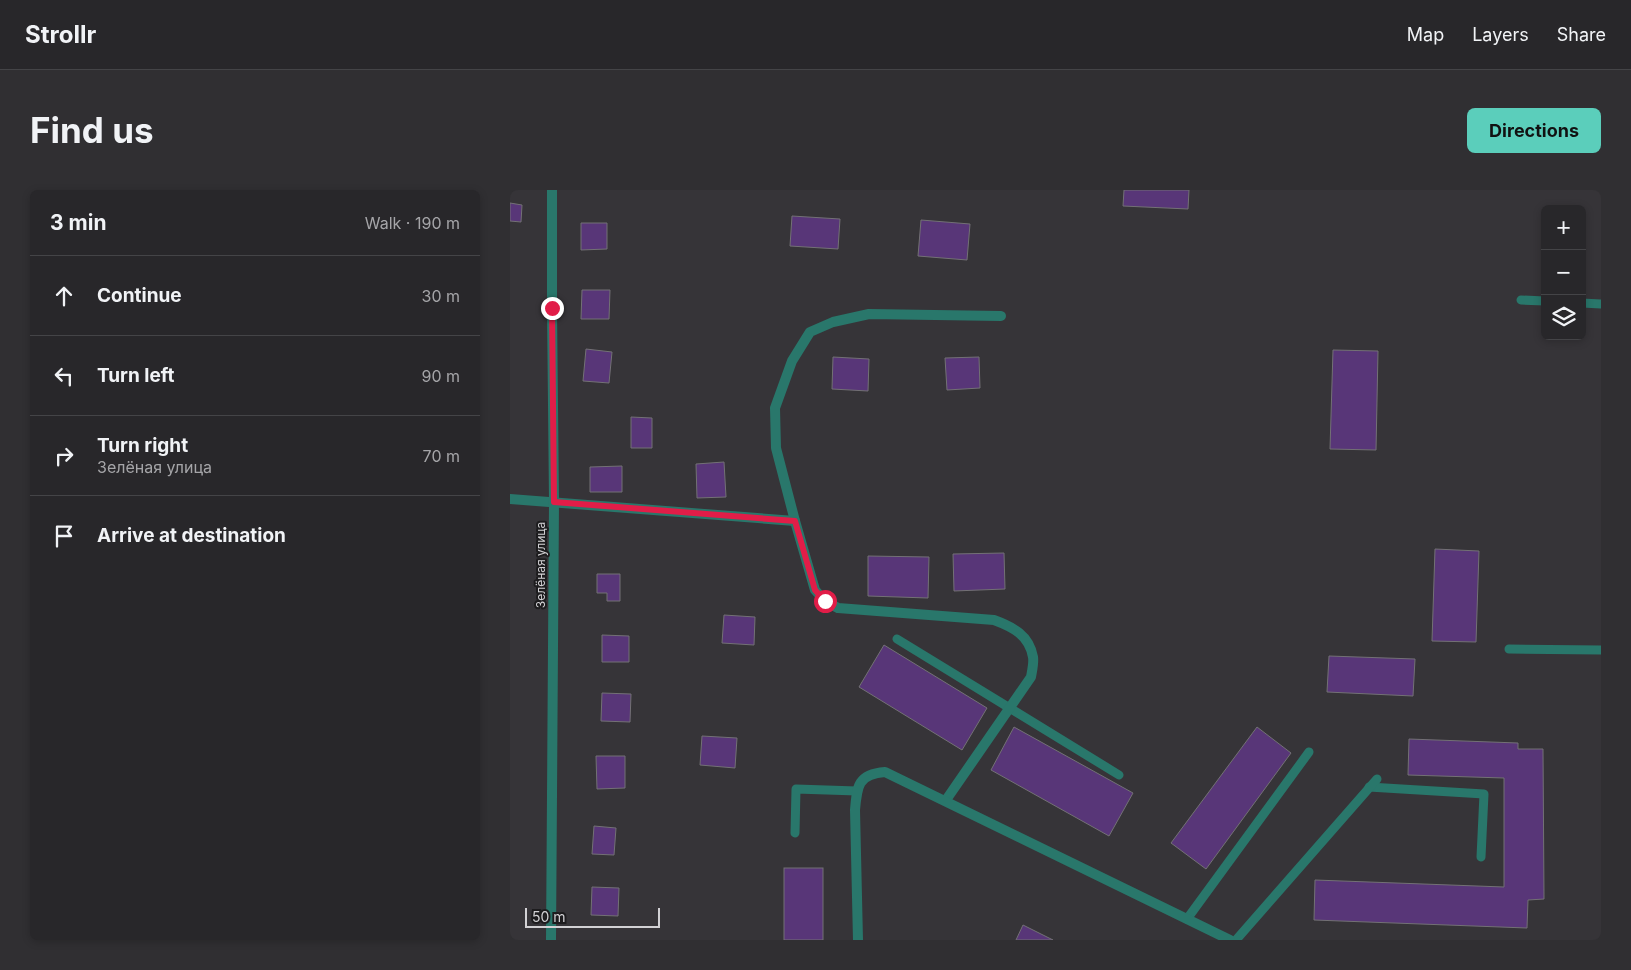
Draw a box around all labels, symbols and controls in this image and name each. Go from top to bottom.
text: Strollr [25,20,96,49]
text: Map [1407,24,1444,45]
text: Layers [1472,24,1529,45]
text: Share [1557,24,1606,45]
button: Directions [1467,108,1601,153]
text: Find us [30,109,154,151]
map controls [1541,205,1586,340]
button: + [1541,205,1586,250]
text: 3 min [50,210,106,235]
text: Walk · 190 m [365,213,460,233]
button: − [1541,250,1586,295]
icon: ahead [50,282,78,310]
text: Continue [97,284,182,307]
text: 30 m [422,286,460,306]
button: layers [1541,295,1586,340]
route end [541,297,564,320]
icon: left [50,362,78,390]
text: Turn left [97,364,175,387]
text: 90 m [421,366,460,386]
text: Turn right [97,434,188,457]
icon: right [50,442,78,470]
text: 70 m [423,446,460,466]
text: Зелёная улица [97,457,212,477]
icon: arrive [50,522,78,550]
street label: Зелёная улица [533,522,548,608]
text: Arrive at destination [97,524,286,547]
route start [814,590,837,613]
scale bar [525,905,660,928]
text: 50 m [532,908,566,925]

